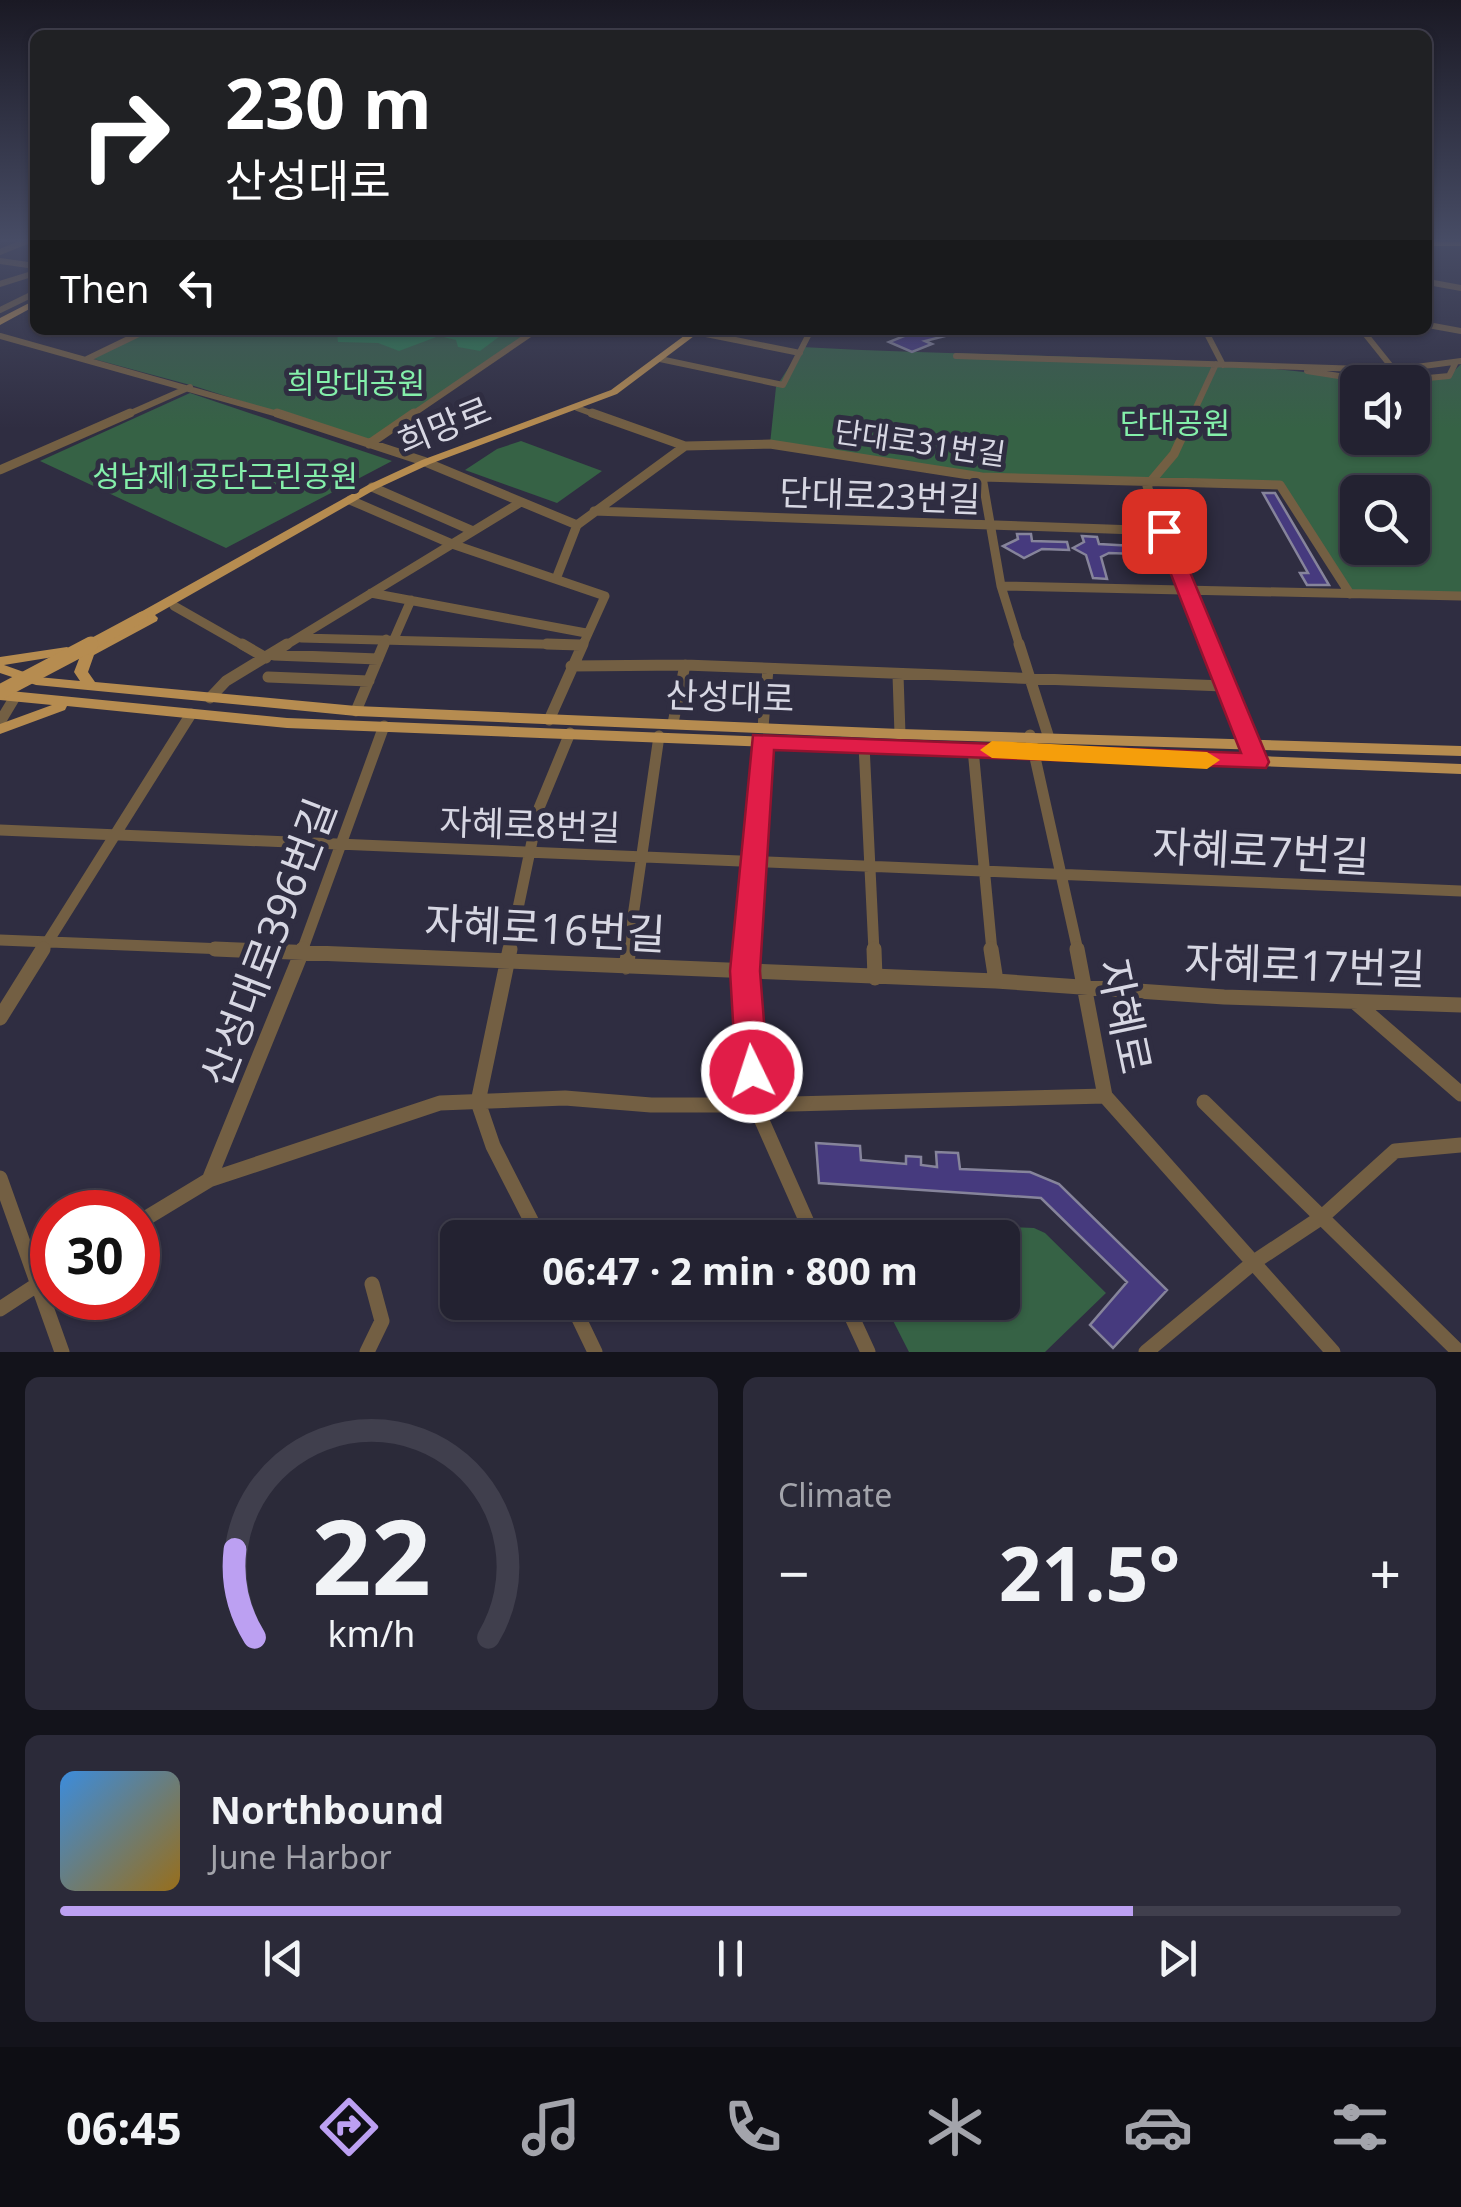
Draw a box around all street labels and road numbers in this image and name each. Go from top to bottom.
street label: 희망로 [390,385,498,465]
street label: 단대로31번길 [832,410,1008,474]
street label: 단대로23번길 [779,468,981,522]
street label: 산성대로 [665,670,795,722]
street label: 산성대로396번길 [186,790,348,1094]
street label: 자혜로8번길 [439,797,621,851]
street label: 자혜로7번길 [1151,816,1371,884]
street label: 자혜로16번길 [423,892,667,962]
street label: 자혜로17번길 [1183,931,1427,997]
street label: 자혜로 [1086,953,1166,1079]

